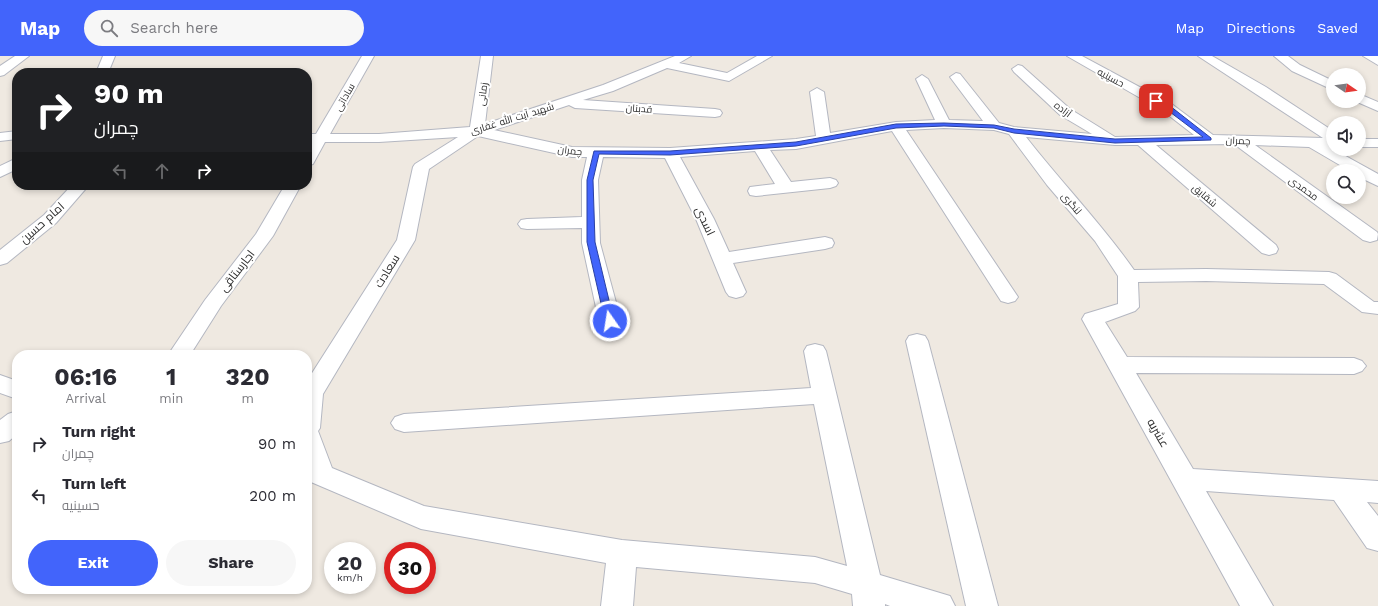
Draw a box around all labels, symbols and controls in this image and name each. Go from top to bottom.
search box [84,10,364,46]
text: Map [20,17,60,40]
icon: search [98,17,120,39]
text: Search here [130,19,218,37]
text: Map [1176,20,1204,36]
text: Directions [1226,20,1295,36]
text: Saved [1317,20,1358,36]
street label: حسینیه [1095,66,1126,89]
north arrow [1326,68,1366,108]
map controls [1326,68,1366,204]
text: 90 m [94,77,164,110]
street label: ساداتی [332,81,358,114]
street label: زمانی [475,82,491,107]
icon: right [28,84,80,136]
pin [1139,84,1173,118]
icon: arrive [1145,90,1167,112]
street label: شهید آیت الله غفاری [468,99,556,137]
street label: آزاده [1052,99,1074,120]
street label: قدبنان [625,102,653,116]
button: sound [1326,116,1366,156]
text: چمران [94,117,138,138]
street label: چمران [1225,135,1250,147]
street label: چمران [557,144,583,158]
icon: left [109,160,131,182]
icon: ahead [151,160,173,182]
icon: right [193,160,215,182]
button: search [1326,164,1366,204]
street label: محمدی [1286,174,1320,204]
street label: شقایق [1189,182,1219,210]
street label: لنگری [1059,190,1084,217]
street label: امام حسین [17,199,68,247]
street label: اسدی [692,204,718,238]
street label: اجارستاقی [216,247,258,295]
street label: سعادت [371,252,403,290]
position arrow [589,300,631,342]
text: 06:16 [54,363,117,391]
text: 1 [166,363,176,391]
text: 320 [226,363,270,391]
text: Arrival [65,391,106,406]
text: min [159,391,183,406]
text: m [241,391,254,406]
street label: عشریه [1144,416,1172,450]
text: Turn right [62,423,135,441]
icon: right [28,433,50,455]
text: 90 m [258,435,296,453]
text: چمران [62,446,94,461]
text: Turn left [62,475,126,493]
icon: left [28,485,50,507]
text: 200 m [249,487,296,505]
text: حسینیه [62,498,99,513]
button: Exit [28,540,158,586]
button: Share [166,540,296,586]
speed limit sign: 30 [384,542,436,594]
text: 20 [338,551,362,575]
text: km/h [337,572,363,583]

